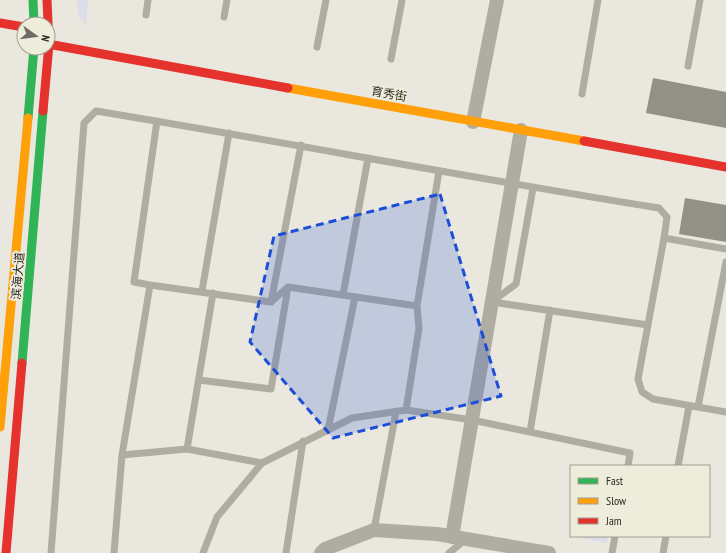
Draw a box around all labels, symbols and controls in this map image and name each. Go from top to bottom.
north arrow [16,16,56,56]
text: N [38,34,53,43]
street label: 育秀街 [370,83,408,104]
street label: 滨海大道 [8,251,27,301]
legend [570,465,710,537]
text: Fast [606,473,624,488]
text: Slow [606,493,627,508]
text: Jam [605,513,622,528]

